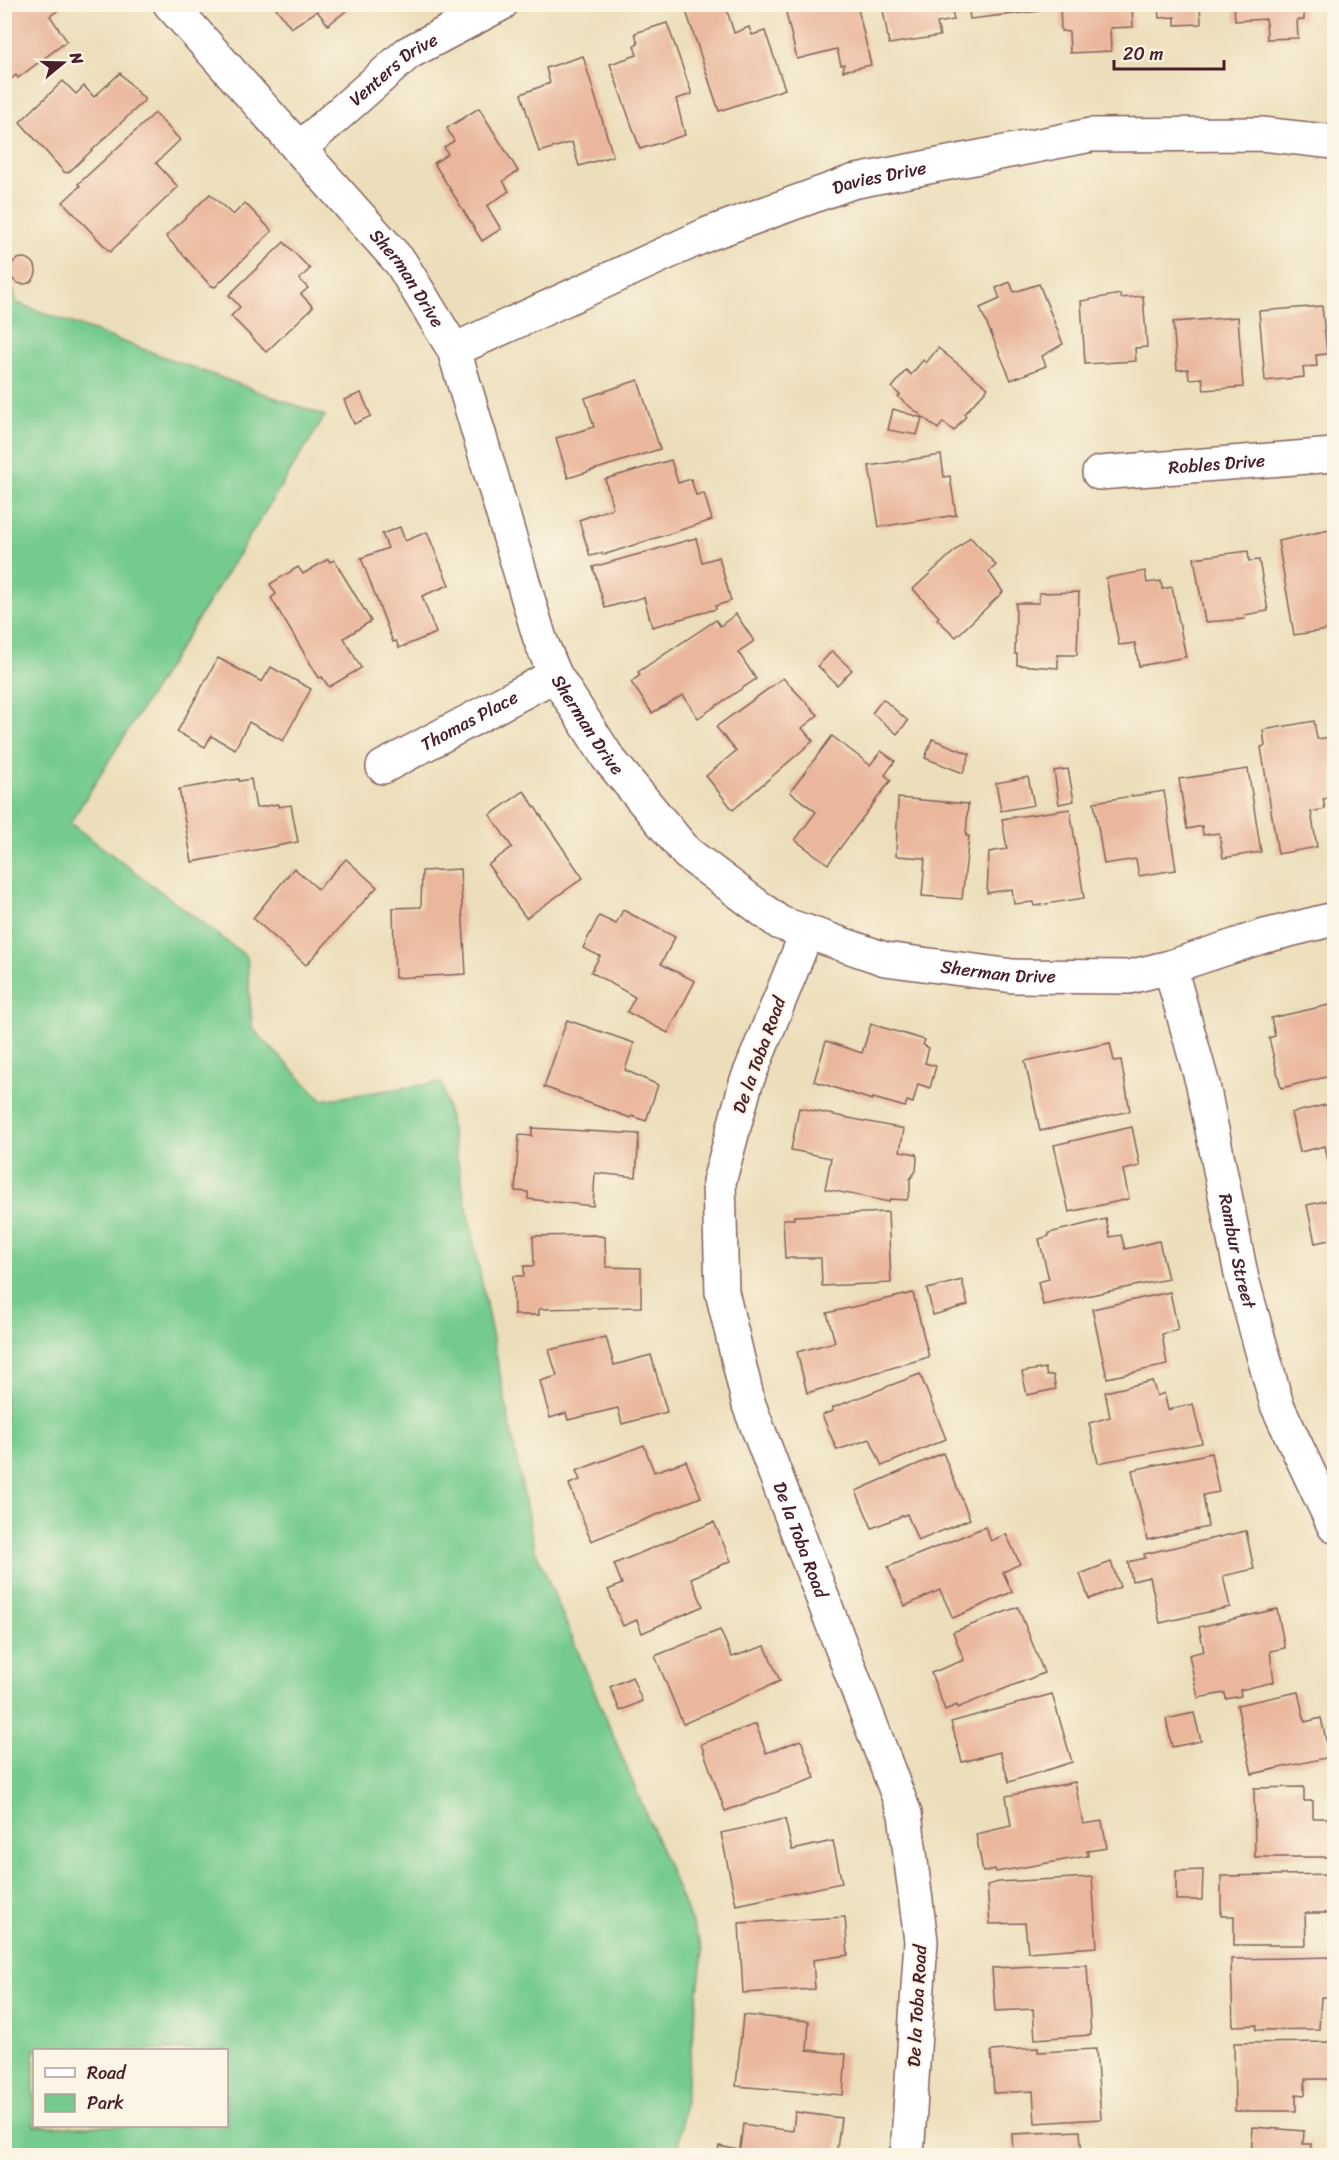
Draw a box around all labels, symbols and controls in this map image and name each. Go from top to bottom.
street label: Venters Drive [342,24,444,114]
north arrow [33,33,93,93]
scale bar [1114,33,1224,71]
text: 20 m [1123,38,1163,70]
text: N [61,47,93,69]
street label: Davies Drive [828,152,929,204]
street label: Sherman Drive [361,221,453,334]
street label: Robles Drive [1167,444,1266,484]
street label: Sherman Drive [543,668,632,783]
street label: Thomas Place [415,681,524,760]
street label: Sherman Drive [939,951,1056,992]
street label: De la Toba Road [723,991,795,1118]
street label: Rambur Street [1209,1191,1266,1313]
street label: De la Toba Road [764,1477,838,1604]
street label: De la Toba Road [898,1943,936,2068]
legend [33,2049,228,2127]
text: Road [87,2057,127,2089]
text: Park [87,2087,124,2119]

